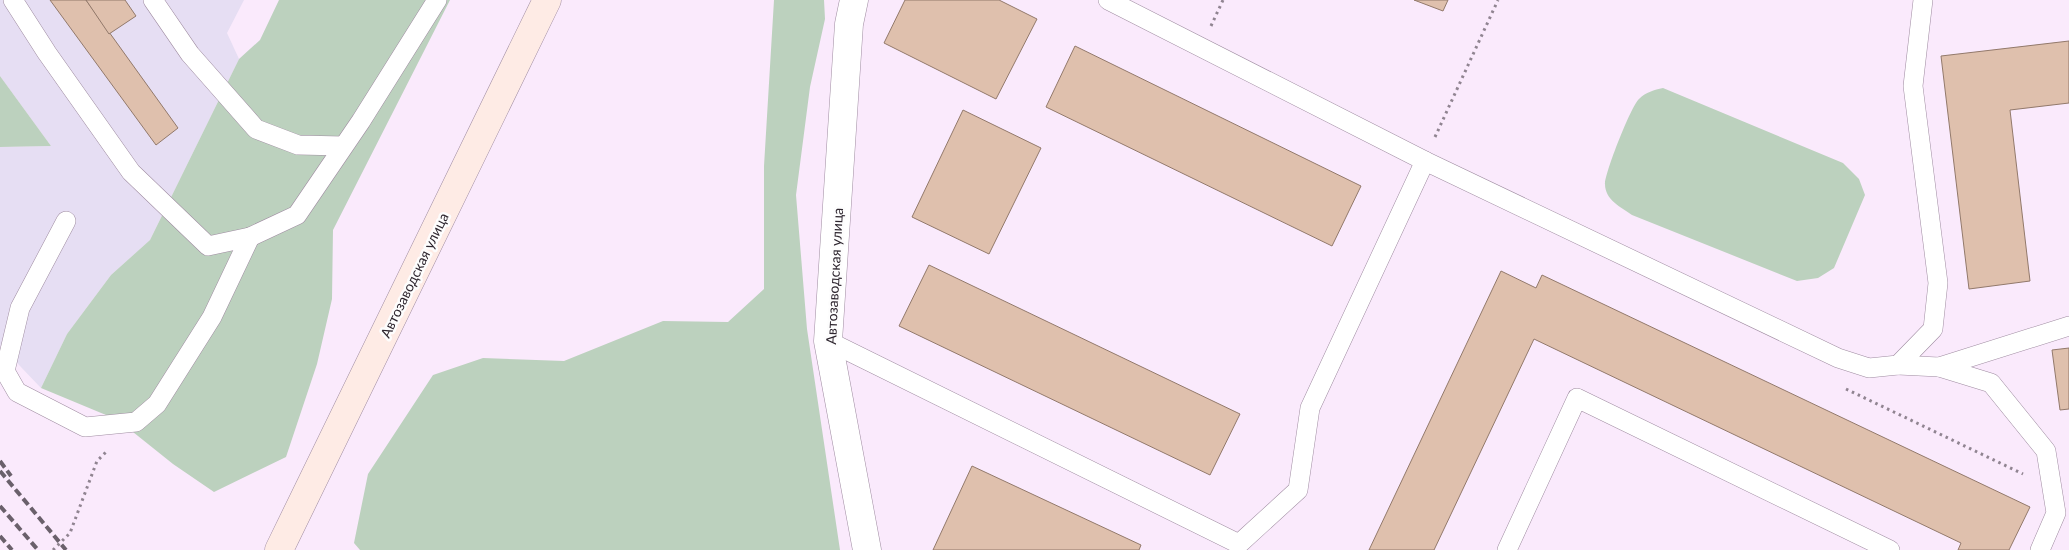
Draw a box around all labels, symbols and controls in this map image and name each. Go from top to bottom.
street label: Автозаводская улица [822,207,846,345]
street label: Автозаводская улица [376,210,452,340]

